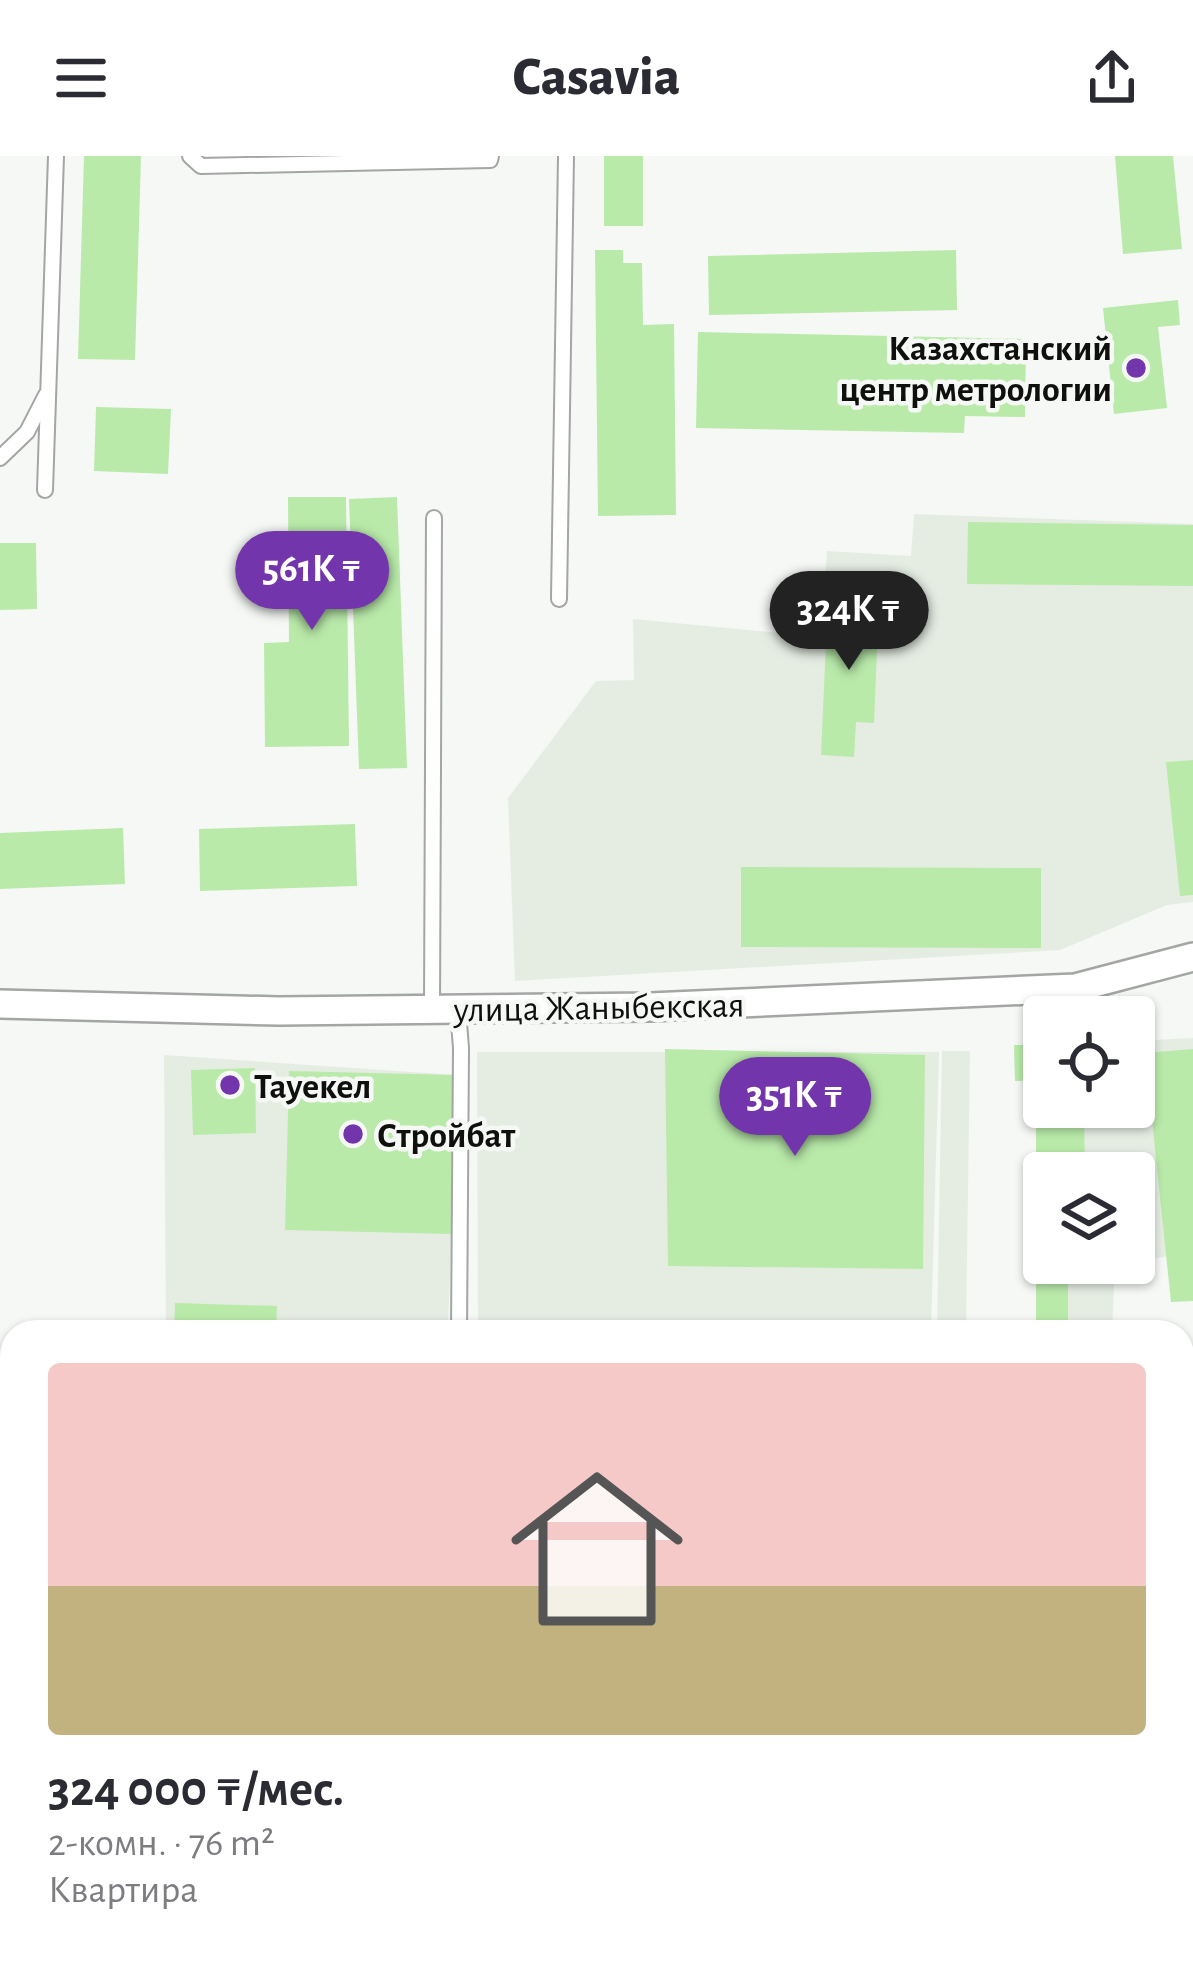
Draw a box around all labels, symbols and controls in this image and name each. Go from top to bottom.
icon: menu [48,45,114,111]
icon: share [1079,45,1145,111]
text: Casavia [513,51,680,105]
place label: Казахстанский центр метрологии [839,331,1112,408]
marker: Казахстанский центр метрологии [1123,355,1149,381]
pin: 561K ₸ [214,531,410,633]
text: 561K ₸ [262,550,362,589]
pin: 324K ₸ [751,571,947,673]
text: 324K ₸ [797,590,901,629]
street label: улица Жаныбекская [452,987,745,1029]
map controls [1023,996,1155,1284]
button: locate [1023,996,1155,1128]
pin: 351K ₸ [697,1057,893,1159]
place label: Тауекел [254,1069,371,1105]
marker: Тауекел [217,1072,243,1098]
text: 351K ₸ [746,1076,844,1115]
place label: Стройбат [377,1118,516,1154]
marker: Стройбат [340,1121,366,1147]
button: layers [1023,1152,1155,1284]
icon: home [489,1441,705,1657]
text: 324 000 ₸/мес. [48,1764,344,1815]
text: 2-комн. · 76 m² [48,1824,275,1863]
text: Квартира [48,1871,198,1910]

